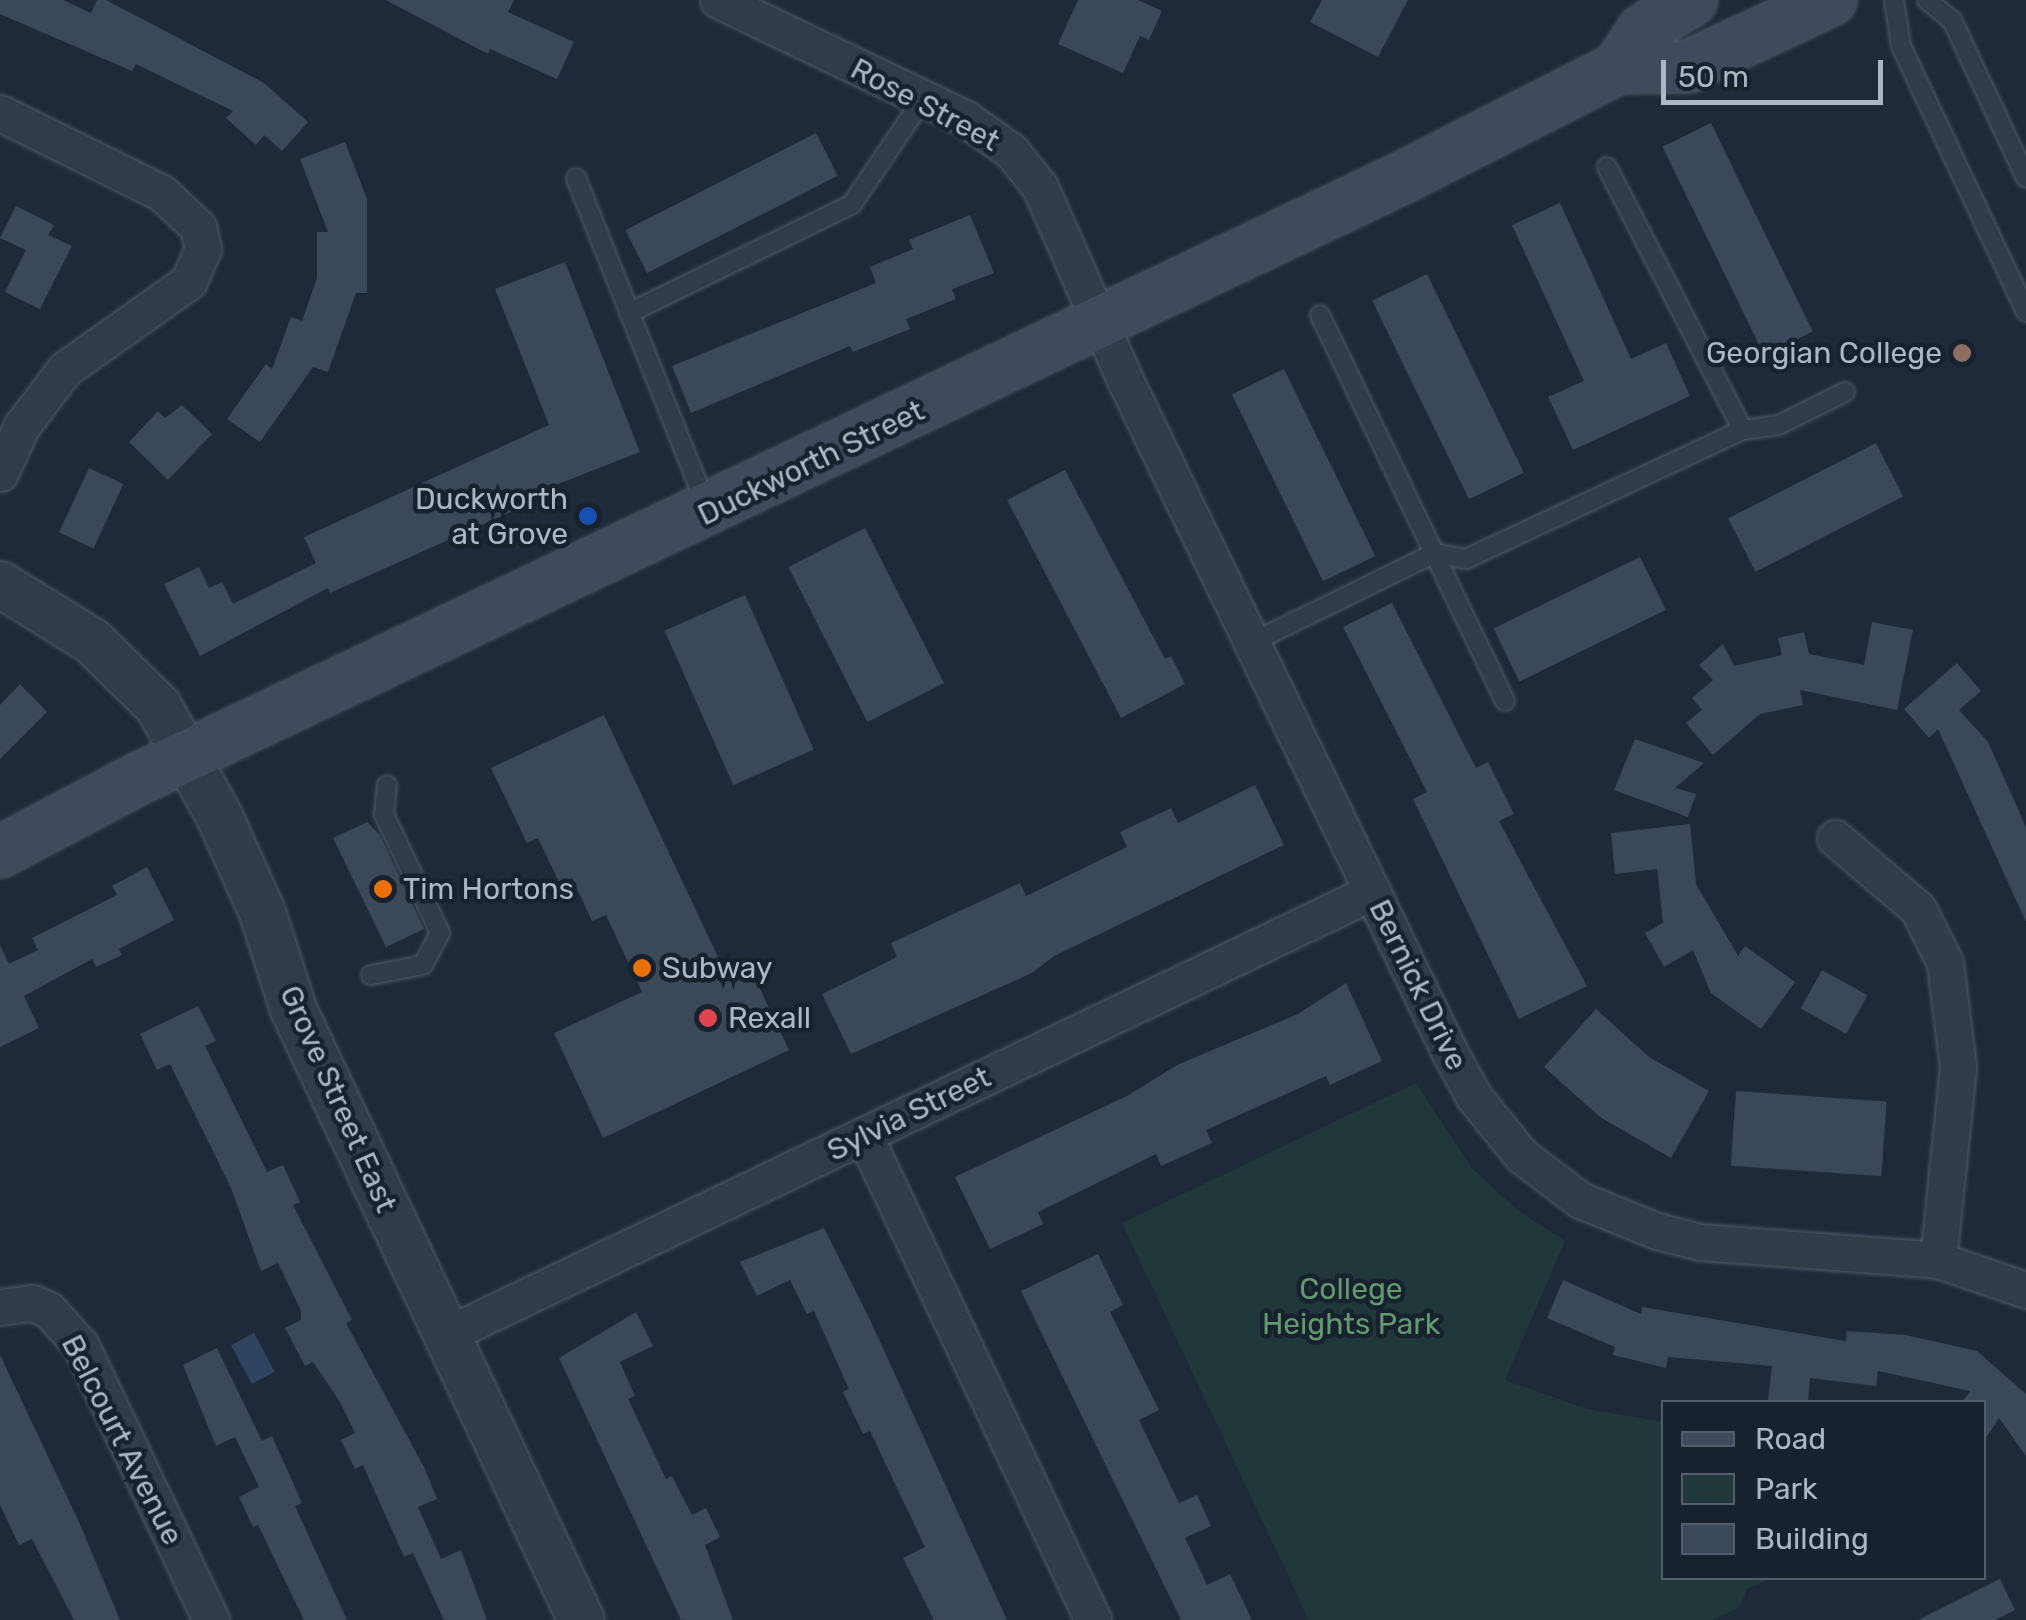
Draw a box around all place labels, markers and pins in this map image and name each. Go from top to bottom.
place label: Georgian College [1706,335,1942,371]
marker: Georgian College [1951,342,1973,364]
place label: Duckworth at Grove [415,481,568,552]
marker: Duckworth at Grove [577,505,599,527]
place label: Tim Hortons [403,871,574,907]
marker: Tim Hortons [372,878,394,900]
place label: Subway [662,950,773,986]
marker: Subway [631,957,653,979]
place label: Rexall [728,1000,811,1036]
marker: Rexall [697,1007,719,1029]

